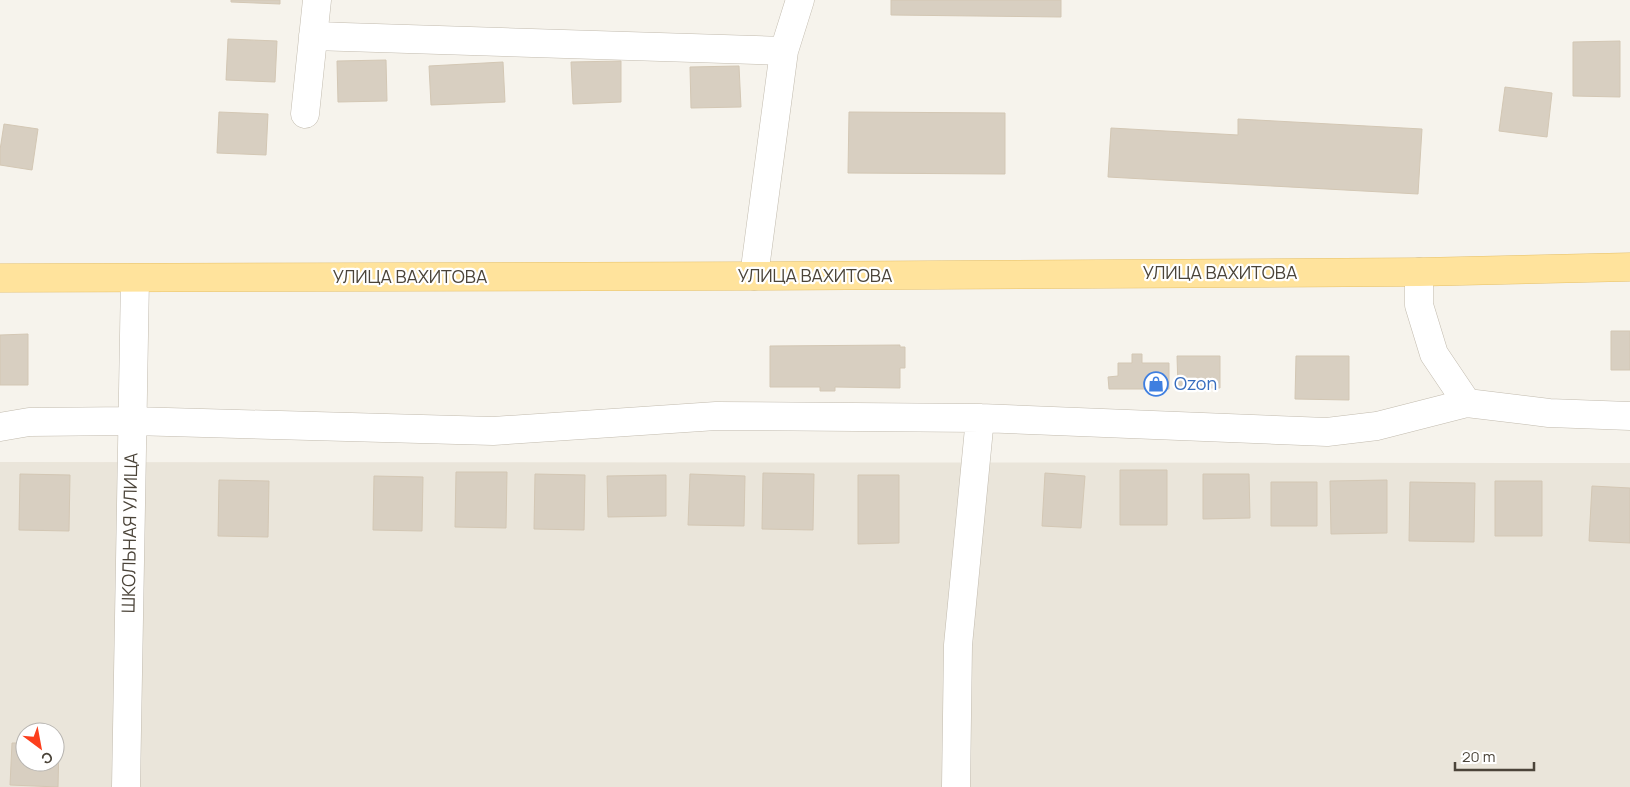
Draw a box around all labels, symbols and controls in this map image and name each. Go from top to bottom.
street label: УЛИЦА ВАХИТОВА [1143,260,1298,284]
street label: УЛИЦА ВАХИТОВА [738,263,893,287]
street label: УЛИЦА ВАХИТОВА [333,264,488,288]
shop icon: Ozon [1143,371,1169,397]
place label: Ozon [1174,371,1217,395]
street label: ШКОЛЬНАЯ УЛИЦА [116,452,142,613]
north arrow [15,722,65,772]
scale bar [1455,740,1534,772]
text: 20 m [1462,746,1495,767]
text: С [38,748,57,769]

